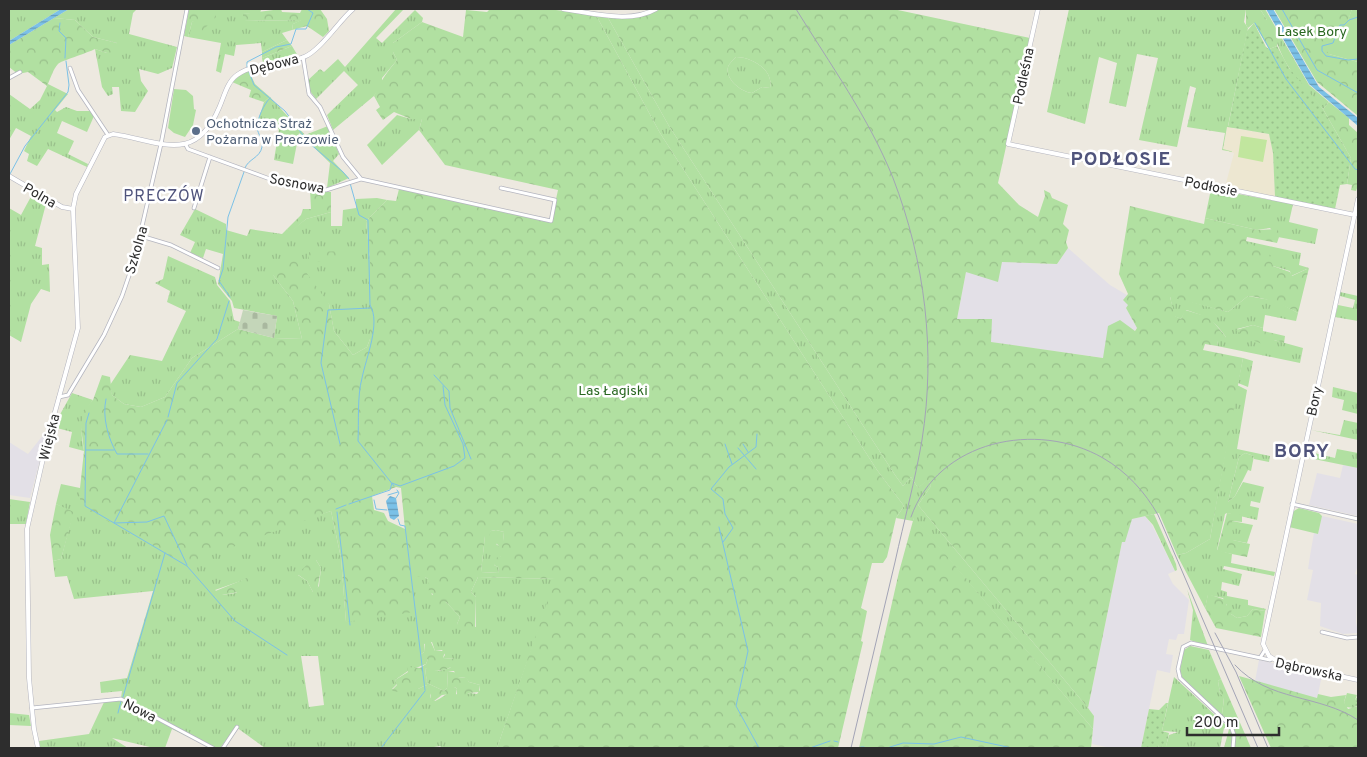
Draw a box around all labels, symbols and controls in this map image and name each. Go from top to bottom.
park label: Lasek Bory [1277,24,1347,41]
street label: Podleśna [1010,46,1039,106]
street label: Dębowa [248,51,301,80]
place label: Ochotnicza Straż Pożarna w Preczowie [206,116,339,149]
marker: Ochotnicza Straż Pożarna w Preczowie [190,125,202,137]
district label: PODŁOSIE [1071,148,1171,172]
street label: Sosnowa [268,171,326,198]
street label: Podłosie [1183,174,1239,201]
street label: Polna [20,180,59,213]
district label: PRECZÓW [123,185,205,207]
street label: Szkolna [122,224,152,276]
park label: Las Łagiski [578,383,648,400]
street label: Bory [1304,385,1327,418]
street label: Wiejska [36,412,64,462]
district label: BORY [1274,440,1330,464]
street label: Dąbrowska [1274,655,1344,686]
street label: Nowa [120,696,159,727]
scale bar [1187,704,1280,736]
text: 200 m [1194,714,1239,733]

